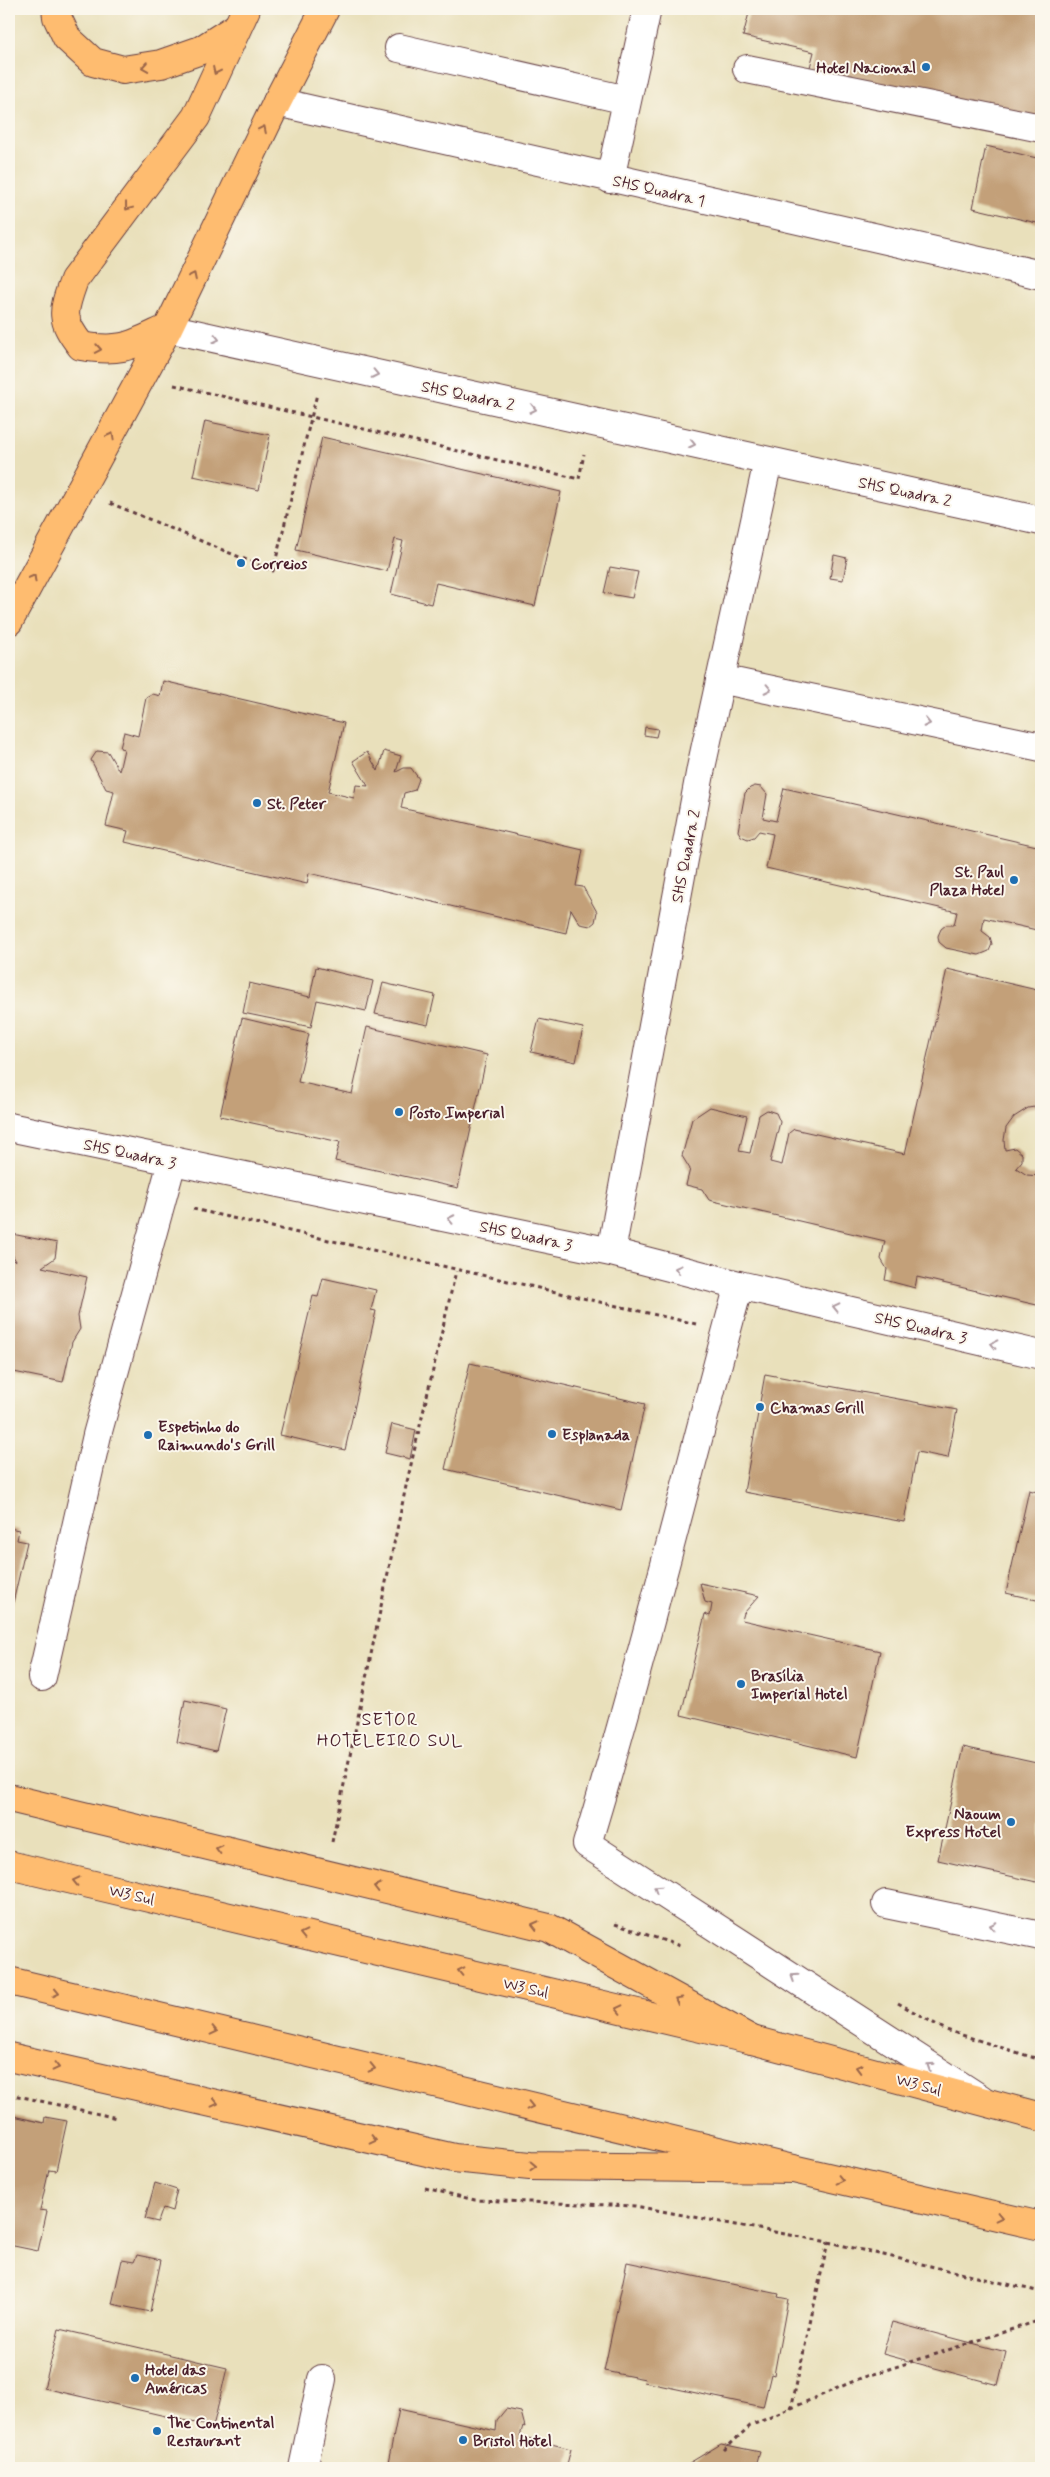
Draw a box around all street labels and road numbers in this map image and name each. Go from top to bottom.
street label: SHS Quadra 1 [611,171,707,212]
street label: SHS Quadra 2 [419,376,516,417]
street label: SHS Quadra 2 [856,472,953,513]
street label: SHS Quadra 2 [667,808,706,905]
street label: SHS Quadra 3 [81,1134,178,1175]
street label: SHS Quadra 3 [477,1216,574,1257]
street label: SHS Quadra 3 [872,1308,969,1349]
street label: W3 Sul [107,1880,157,1911]
street label: W3 Sul [501,1973,551,2004]
street label: W3 Sul [894,2069,944,2102]

